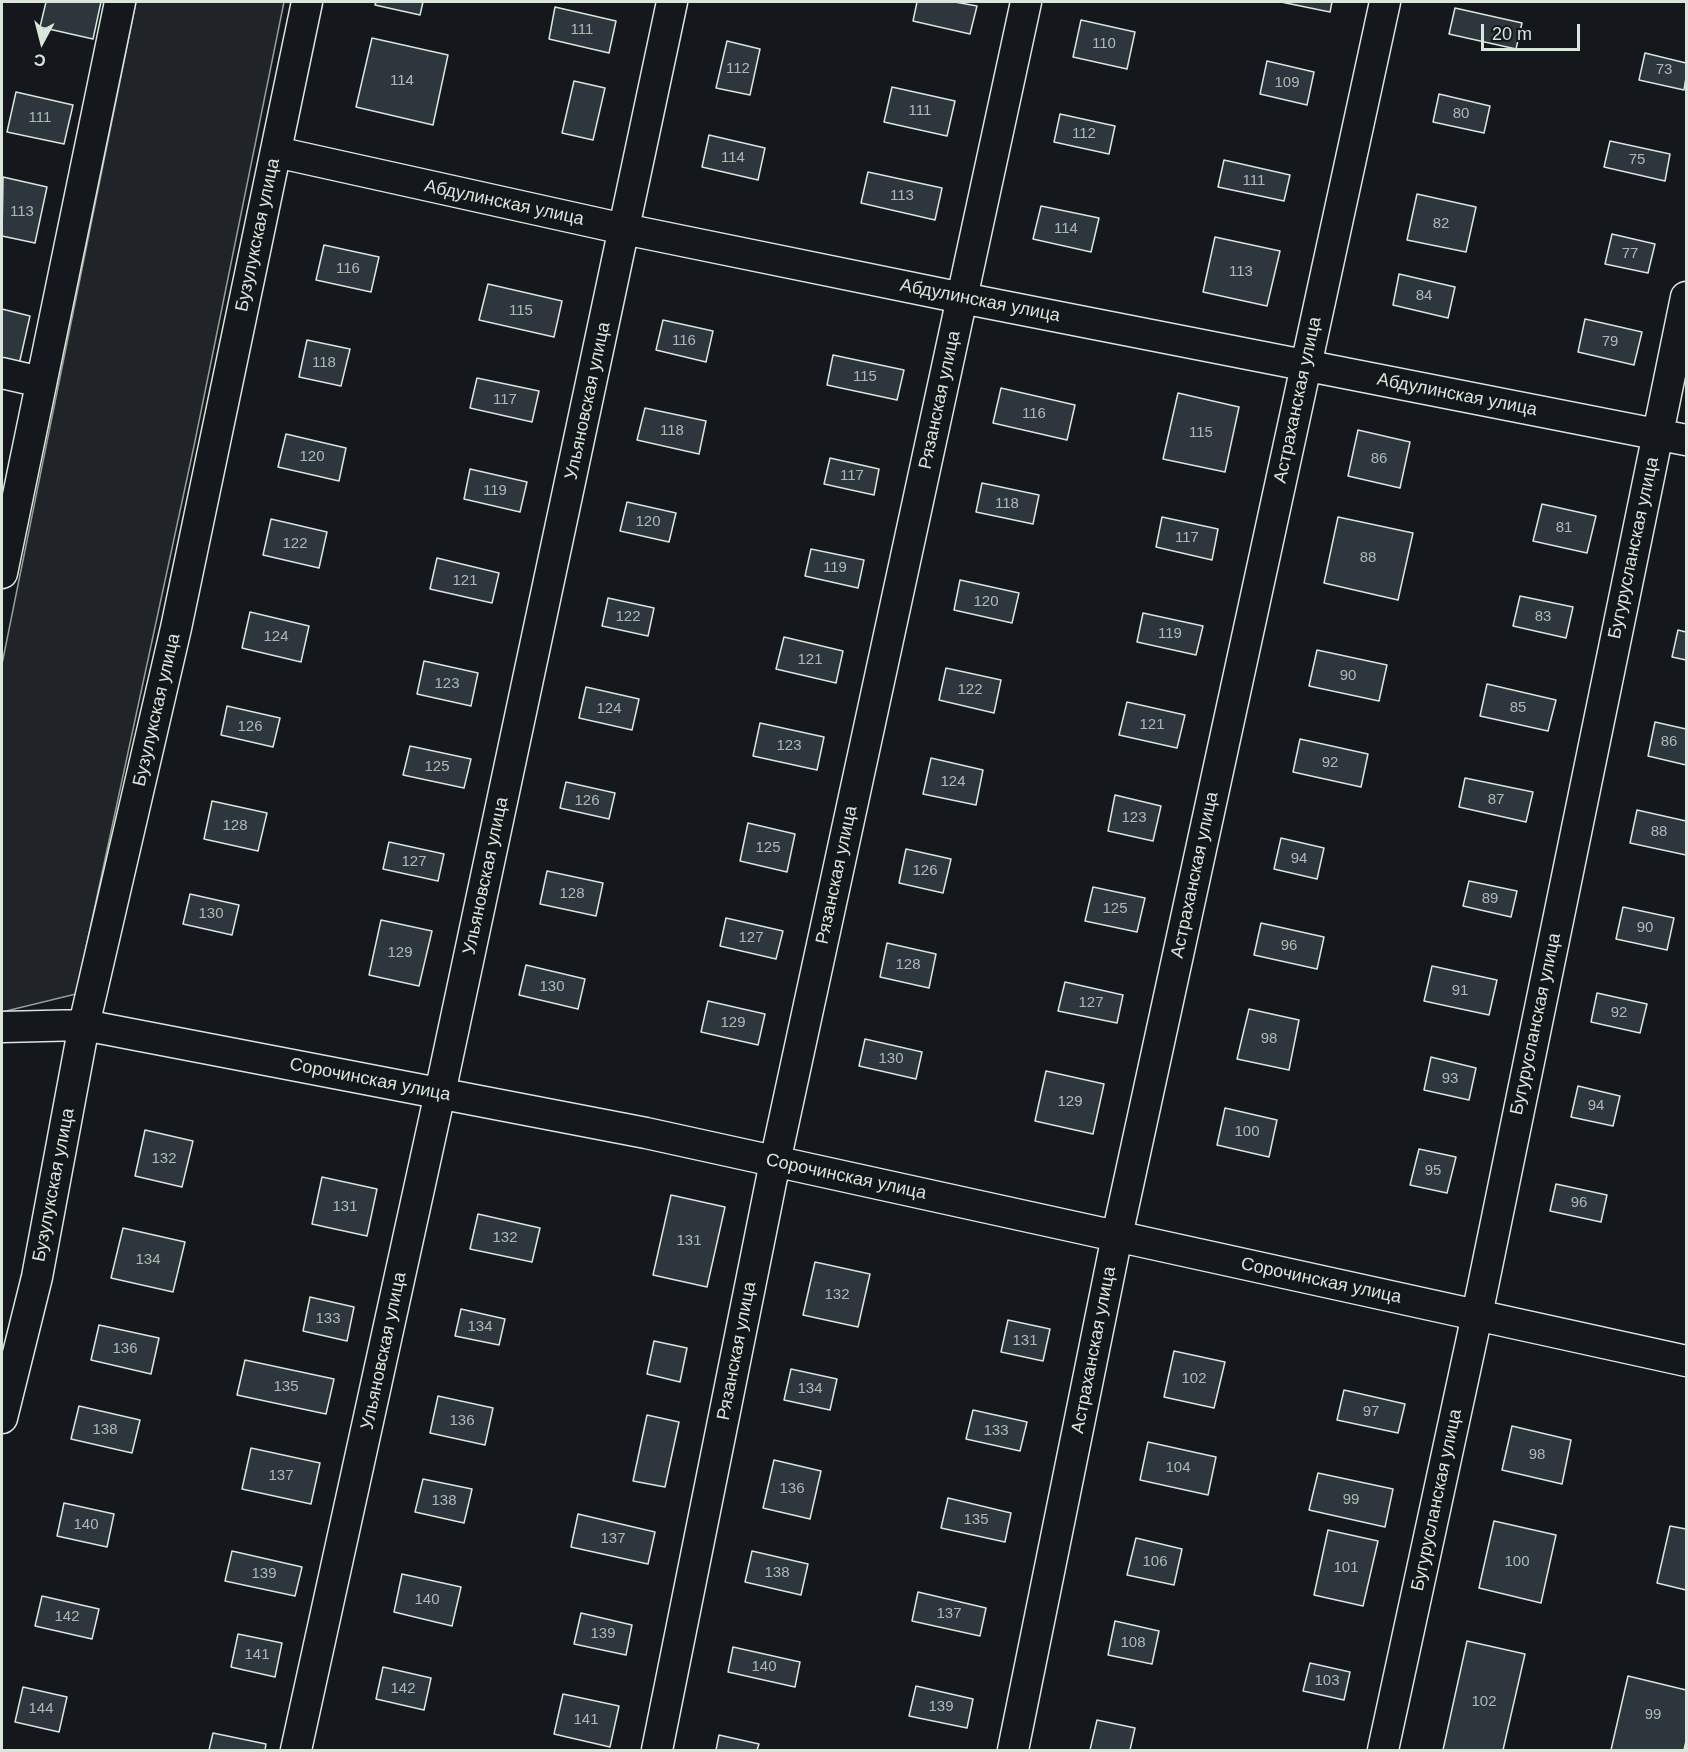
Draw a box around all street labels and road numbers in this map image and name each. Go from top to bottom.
street label: Бузулукская улица [231,156,285,314]
street label: Абдулинская улица [422,176,586,230]
street label: Абдулинская улица [898,275,1062,327]
street label: Астраханская улица [1270,315,1326,485]
street label: Ульяновская улица [561,320,615,482]
street label: Рязанская улица [915,329,965,471]
street label: Абдулинская улица [1375,369,1539,421]
street label: Бугурусланская улица [1604,455,1664,641]
street label: Бузулукская улица [129,631,185,789]
street label: Астраханская улица [1167,790,1223,960]
street label: Ульяновская улица [459,795,513,957]
street label: Рязанская улица [812,804,862,946]
street label: Бугурусланская улица [1506,931,1566,1117]
street label: Сорочинская улица [288,1054,452,1106]
street label: Бузулукская улица [28,1106,80,1264]
street label: Сорочинская улица [764,1149,928,1205]
street label: Сорочинская улица [1239,1253,1403,1309]
street label: Астраханская улица [1067,1265,1121,1435]
street label: Ульяновская улица [357,1270,411,1432]
street label: Рязанская улица [713,1280,761,1422]
street label: Бугурусланская улица [1407,1407,1467,1593]

